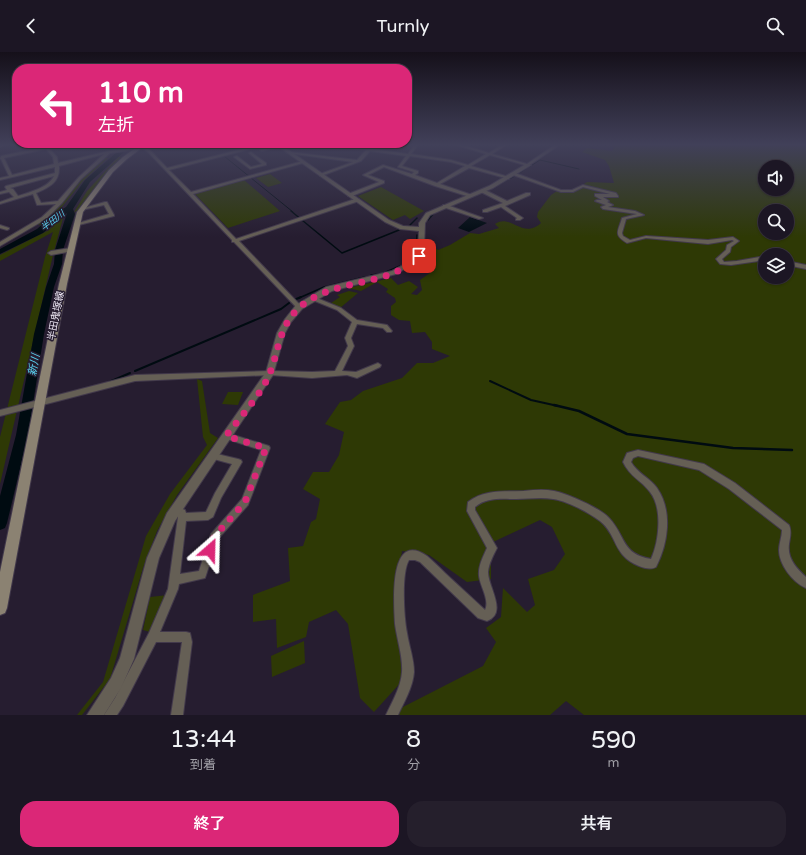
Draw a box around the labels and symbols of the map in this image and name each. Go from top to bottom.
water label: 半田川 [39,208,68,234]
pin [402,239,436,273]
street label: 半田鬼塚線 [45,290,67,342]
water label: 新川 [26,352,42,377]
position arrow [189,529,231,571]

